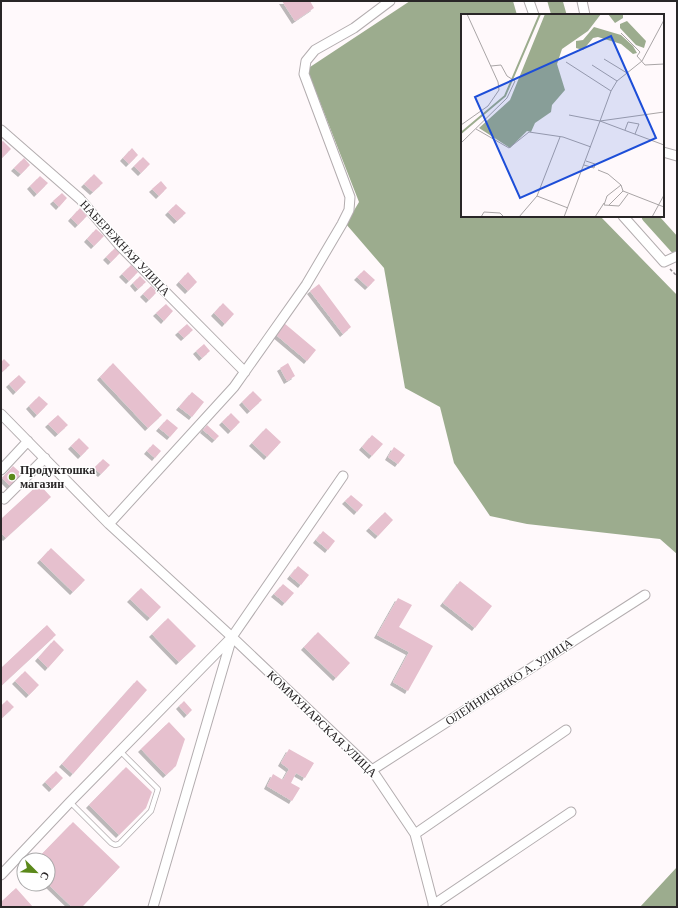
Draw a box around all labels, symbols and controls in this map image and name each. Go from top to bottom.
inset map [461,14,664,217]
street label: НАБЕРЕЖНАЯ УЛИЦА [77,197,173,299]
place label: Продуктошка магазин [20,463,95,491]
marker: Продуктошка магазин [7,472,17,482]
street label: ОЛЕЙНИЧЕНКО А. УЛИЦА [443,635,575,728]
street label: КОММУНАРСКАЯ УЛИЦА [264,668,380,780]
north arrow [16,852,56,892]
text: С [38,870,52,882]

